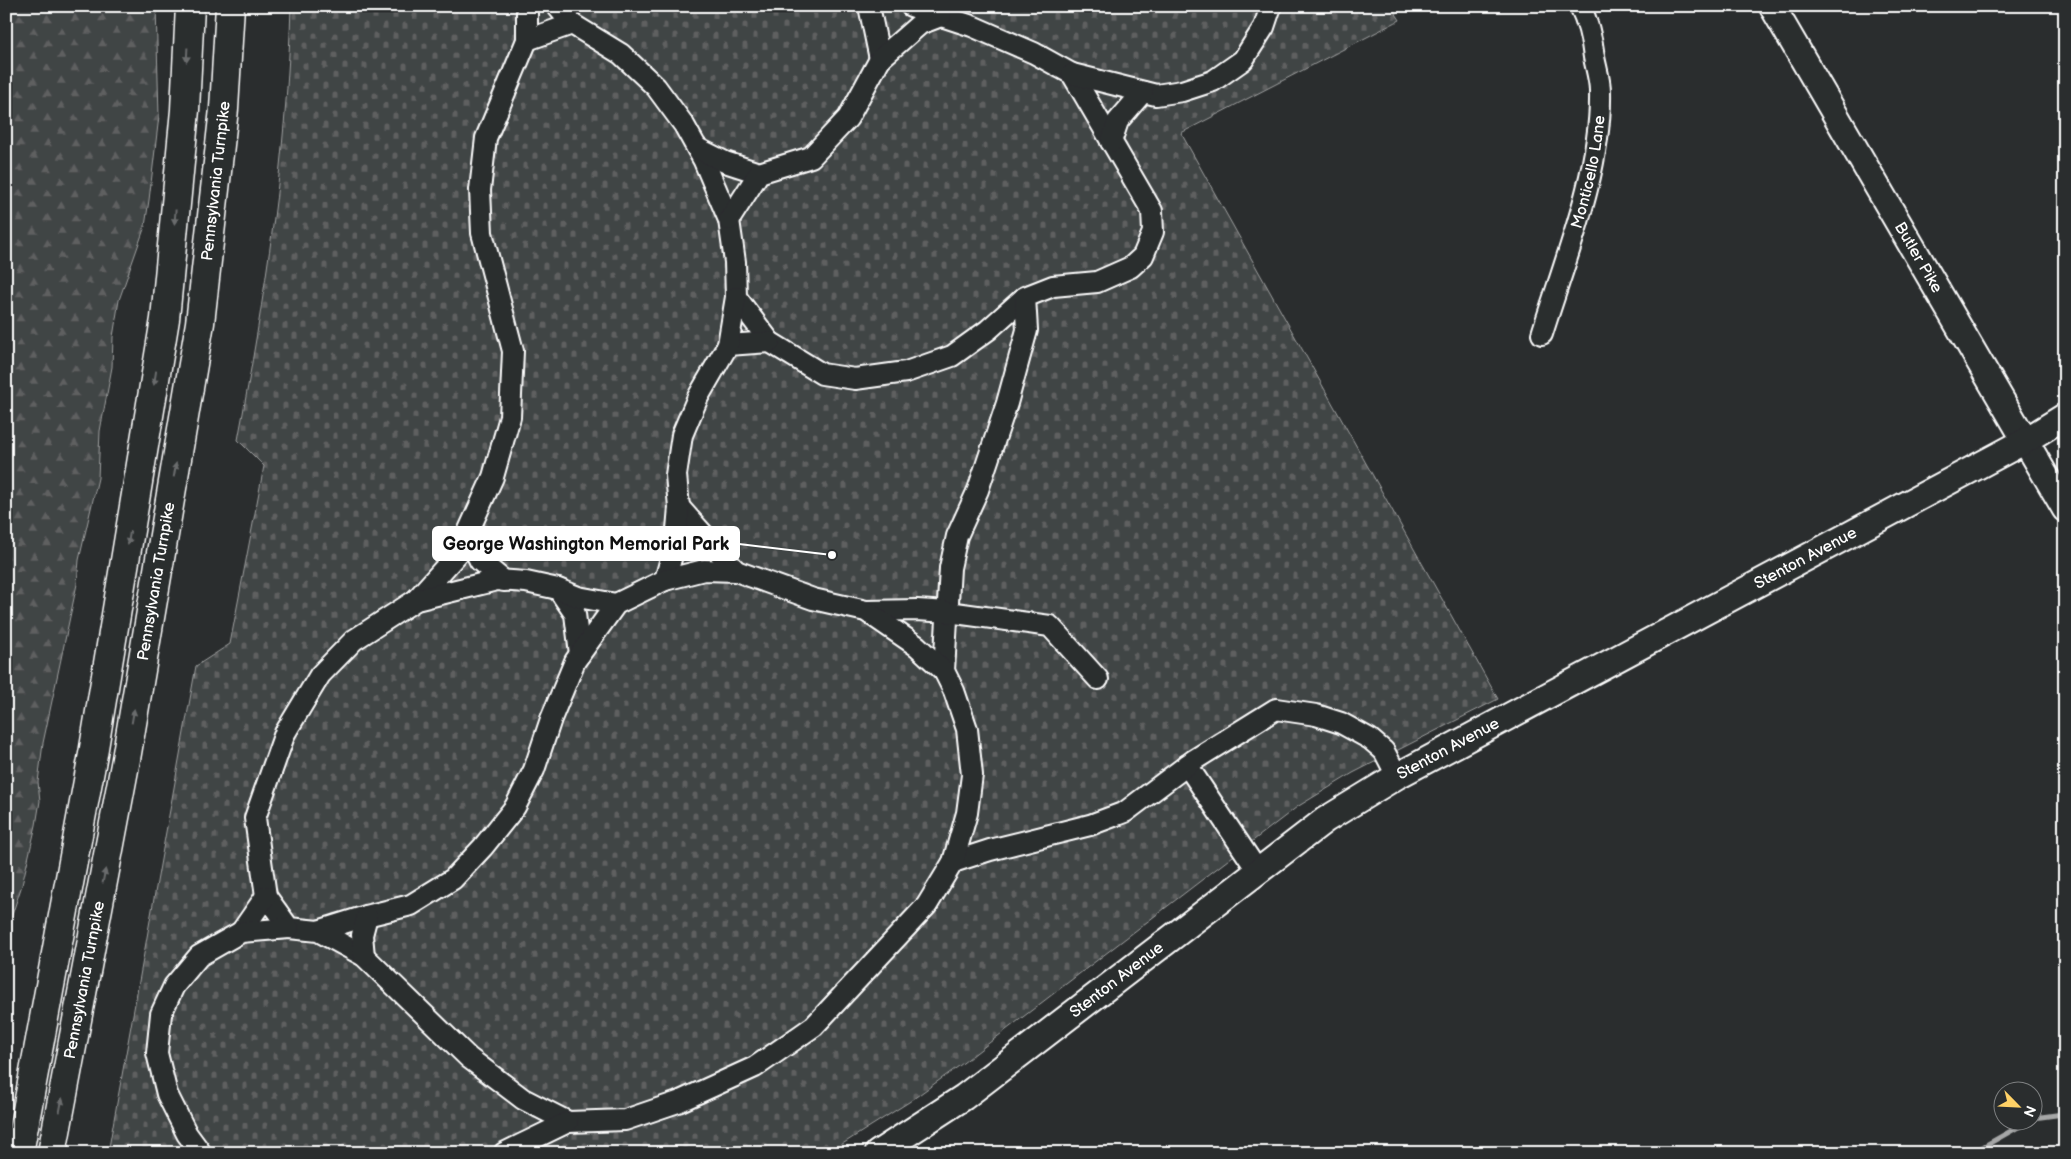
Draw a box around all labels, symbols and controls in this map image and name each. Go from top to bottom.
one-way arrow [183,47,191,63]
street label: Pennsylvania Turnpike [198,100,234,262]
street label: Monticello Lane [1567,114,1609,231]
one-way arrow [171,209,179,225]
street label: Butler Pike [1890,219,1947,297]
one-way arrow [151,371,159,387]
one-way arrow [171,462,179,478]
street label: Pennsylvania Turnpike [133,500,179,662]
street label: Stenton Avenue [1751,523,1860,593]
callout: George Washington Memorial Park [433,527,739,560]
one-way arrow [124,531,132,547]
text: George Washington Memorial Park [443,534,730,555]
one-way arrow [129,708,137,724]
street label: Stenton Avenue [1394,713,1503,784]
one-way arrow [100,868,108,884]
street label: Pennsylvania Turnpike [60,899,109,1061]
street label: Stenton Avenue [1066,938,1168,1022]
north arrow [1994,1082,2044,1132]
one-way arrow [57,1097,65,1112]
text: N [2020,1103,2039,1119]

